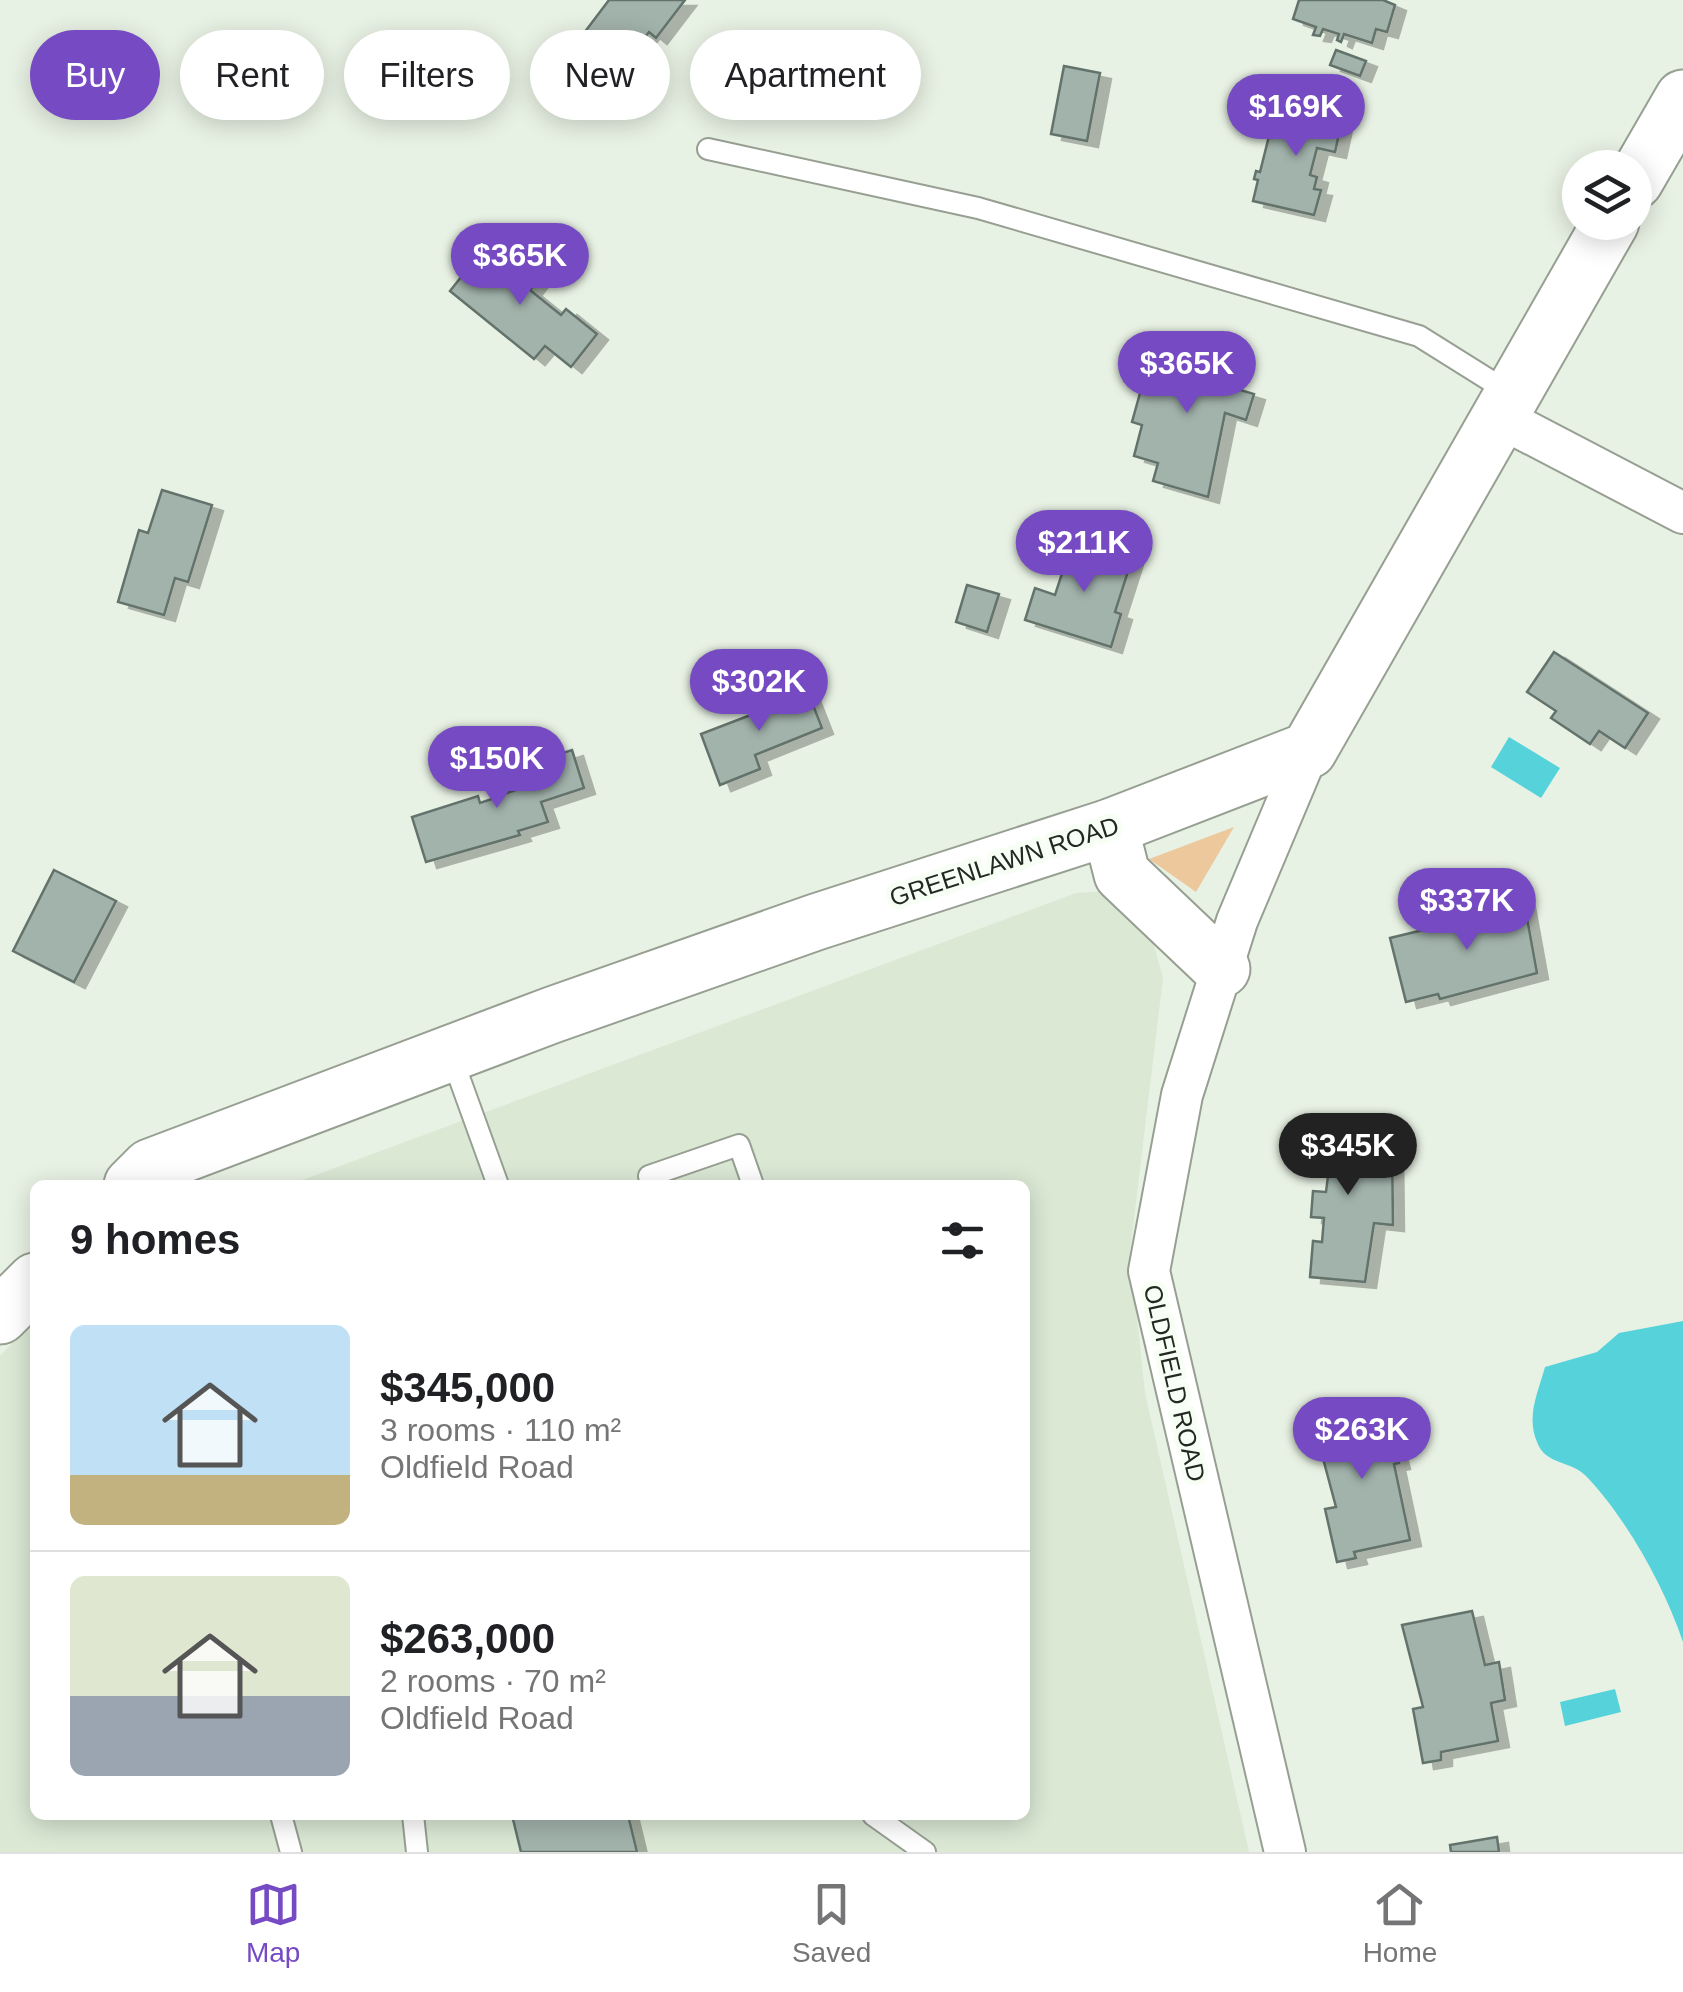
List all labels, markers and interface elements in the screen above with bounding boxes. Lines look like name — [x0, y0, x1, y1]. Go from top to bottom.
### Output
chip: Buy — [30, 30, 160, 120]
chip: Rent — [180, 30, 324, 120]
chip: Filters — [344, 30, 510, 120]
chip: New — [530, 30, 670, 120]
chip: Apartment — [690, 30, 921, 120]
pin: $169K — [1226, 74, 1366, 159]
text: $169K — [1249, 88, 1343, 124]
map controls — [1562, 150, 1652, 240]
button: layers — [1562, 150, 1652, 240]
pin: $365K — [450, 223, 590, 308]
text: $365K — [473, 237, 567, 273]
pin: $365K — [1117, 331, 1257, 416]
text: $365K — [1140, 345, 1234, 381]
pin: $211K — [1014, 510, 1154, 595]
text: $211K — [1038, 524, 1130, 560]
pin: $302K — [689, 649, 829, 734]
text: $302K — [712, 663, 806, 699]
pin: $150K — [427, 726, 567, 811]
text: $150K — [450, 740, 544, 776]
street label: GREENLAWN ROAD — [886, 811, 1122, 911]
pin: $337K — [1397, 868, 1537, 953]
text: $337K — [1420, 882, 1514, 918]
pin: $345K — [1278, 1113, 1418, 1198]
text: $345K — [1301, 1127, 1395, 1163]
icon: filters — [935, 1213, 990, 1268]
text: 9 homes — [70, 1216, 240, 1263]
street label: OLDFIELD ROAD — [1139, 1282, 1211, 1484]
text: $345,000 — [380, 1364, 555, 1411]
icon: home — [150, 1365, 270, 1485]
pin: $263K — [1292, 1397, 1432, 1482]
text: $263K — [1315, 1411, 1409, 1447]
text: 3 rooms · 110 m² — [380, 1412, 621, 1448]
text: Oldfield Road — [380, 1449, 574, 1485]
text: $263,000 — [380, 1615, 555, 1662]
icon: home — [150, 1616, 270, 1736]
text: 2 rooms · 70 m² — [380, 1663, 606, 1699]
text: Oldfield Road — [380, 1700, 574, 1736]
tab: Map — [246, 1877, 301, 1969]
tab: Saved — [792, 1877, 871, 1969]
tab: Home — [1363, 1877, 1437, 1969]

